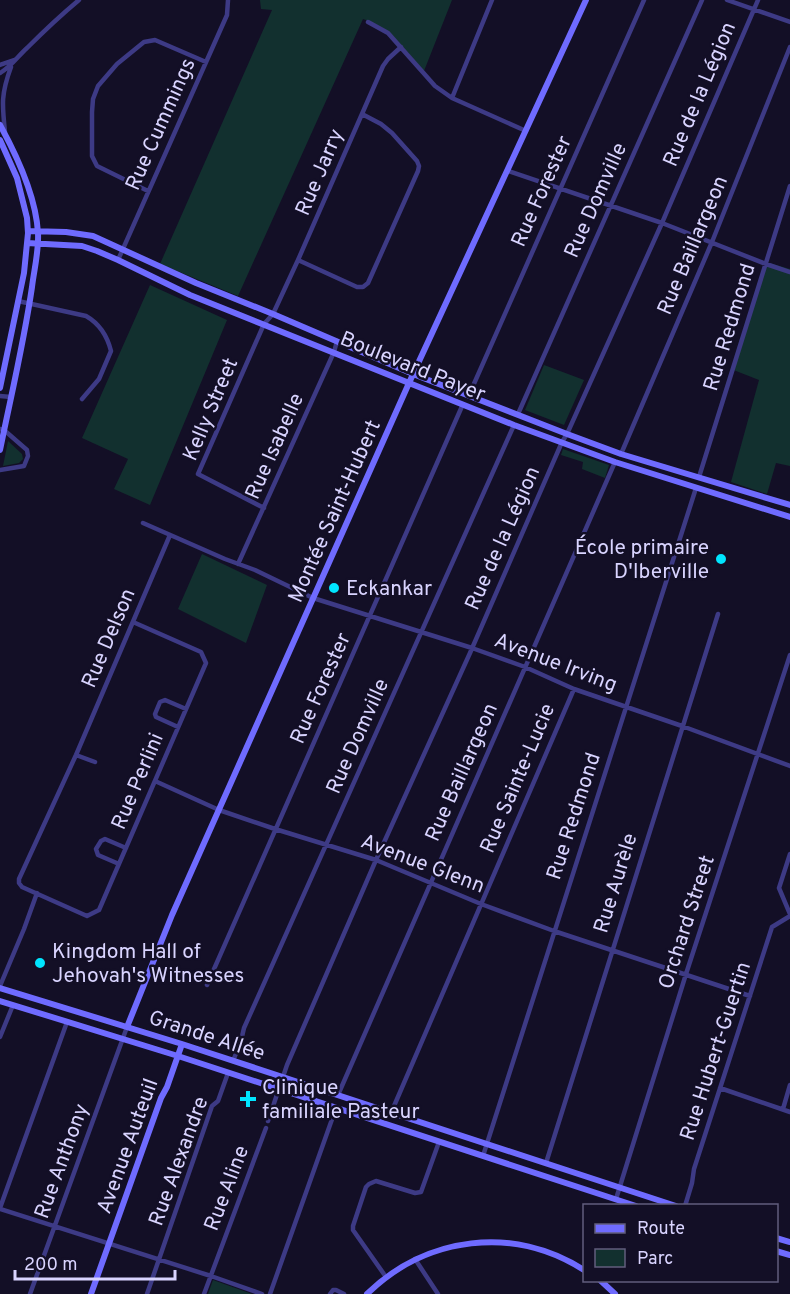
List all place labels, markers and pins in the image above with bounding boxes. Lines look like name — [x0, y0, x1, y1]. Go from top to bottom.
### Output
place label: École primaire D'Iberville — [575, 534, 709, 586]
marker: École primaire D'Iberville — [714, 552, 728, 566]
place label: Eckankar — [346, 576, 432, 603]
marker: Eckankar — [327, 581, 341, 595]
place label: Kingdom Hall of Jehovah's Witnesses — [52, 939, 244, 990]
marker: Kingdom Hall of Jehovah's Witnesses — [33, 956, 47, 970]
place label: Clinique familiale Pasteur — [262, 1075, 420, 1126]
marker: Clinique familiale Pasteur — [239, 1090, 257, 1108]

